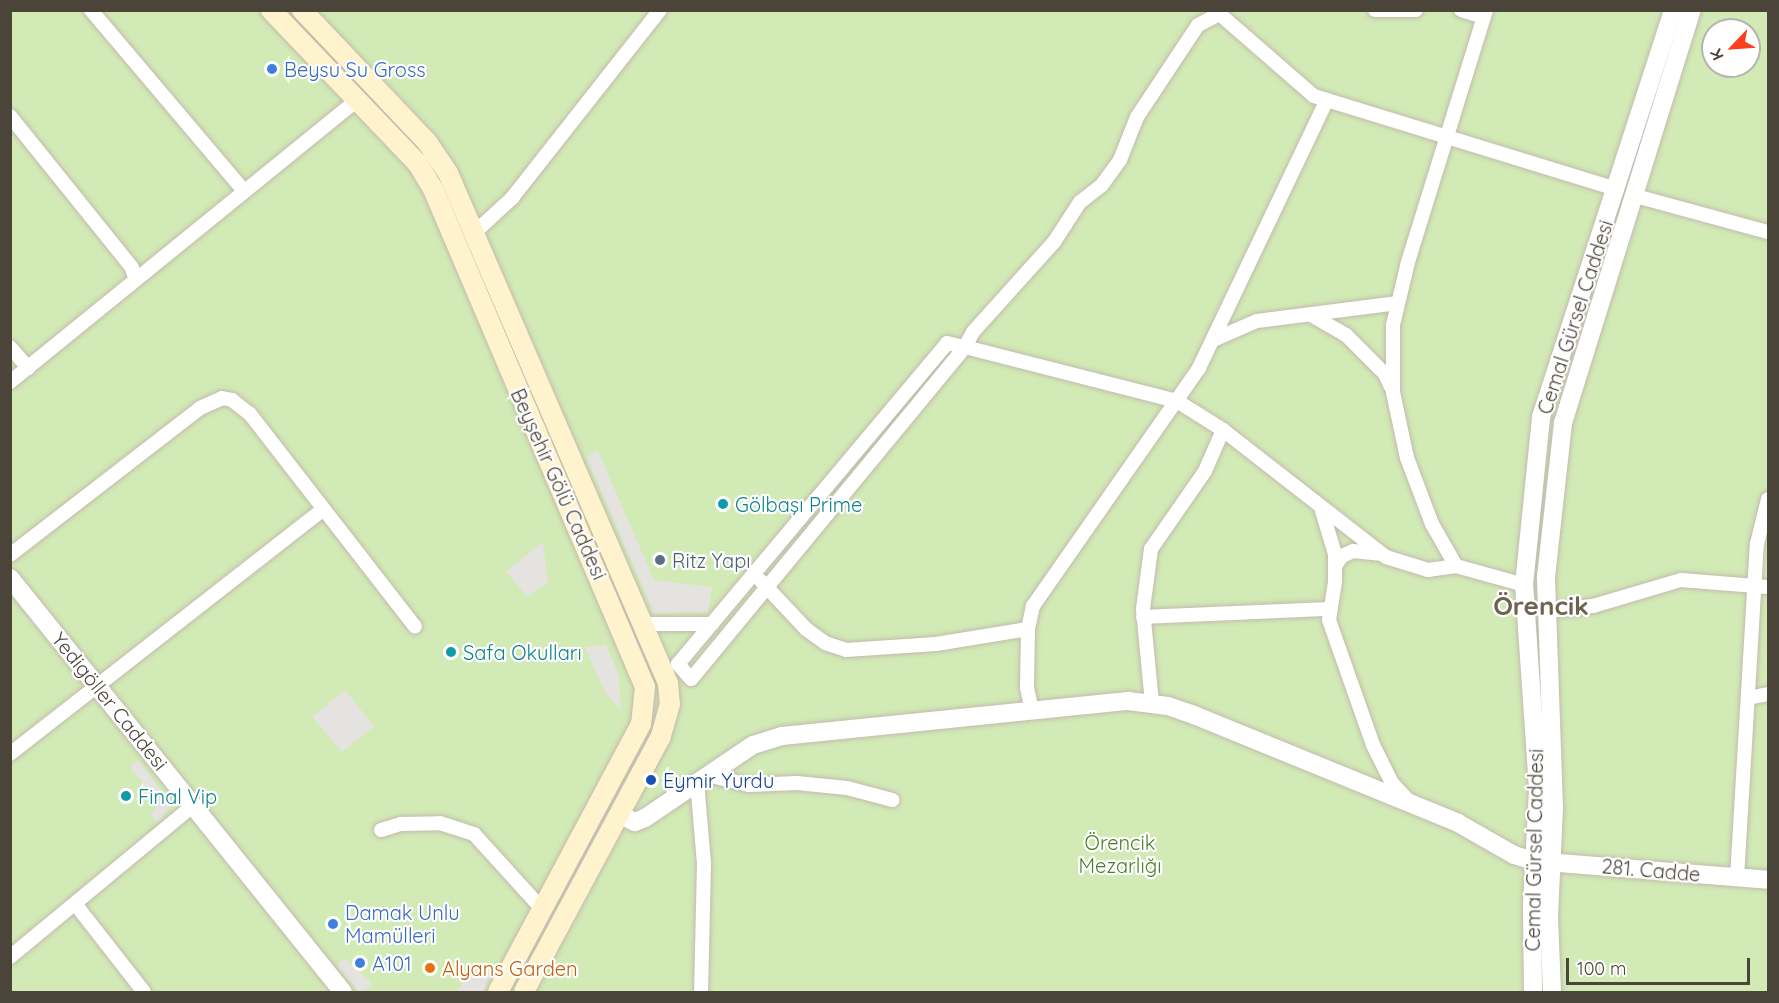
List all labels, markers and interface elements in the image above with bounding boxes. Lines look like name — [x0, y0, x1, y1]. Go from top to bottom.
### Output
north arrow — [1701, 18, 1761, 78]
text: K — [1705, 46, 1728, 64]
place label: Beysu Su Gross — [284, 57, 426, 81]
marker: Beysu Su Gross — [265, 62, 279, 76]
street label: Cemal Gürsel Caddesi — [1532, 217, 1618, 417]
street label: Beyşehir Gölü Caddesi — [506, 385, 612, 583]
place label: Gölbaşı Prime — [735, 492, 862, 516]
marker: Gölbaşı Prime — [716, 497, 730, 511]
place label: Ritz Yapı — [672, 548, 751, 572]
marker: Ritz Yapı — [653, 553, 667, 567]
district label: Örencik — [1493, 590, 1589, 622]
street label: Yedigöller Caddesi — [47, 627, 173, 775]
place label: Safa Okulları — [463, 640, 582, 664]
marker: Safa Okulları — [444, 645, 458, 659]
street label: Cemal Gürsel Caddesi — [1520, 748, 1548, 952]
place label: Eymir Yurdu — [663, 768, 774, 792]
marker: Eymir Yurdu — [644, 773, 658, 787]
place label: Final Vip — [138, 784, 217, 808]
marker: Final Vip — [119, 789, 133, 803]
park label: Örencik Mezarlığı — [1079, 830, 1161, 877]
street label: 281. Cadde — [1601, 854, 1701, 886]
place label: Damak Unlu Mamülleri — [345, 900, 460, 947]
marker: Damak Unlu Mamülleri — [326, 917, 340, 931]
scale bar — [1569, 946, 1754, 984]
place label: A101 — [372, 951, 412, 975]
marker: A101 — [353, 956, 367, 970]
place label: Alyans Garden — [442, 956, 578, 980]
text: 100 m — [1577, 957, 1626, 980]
marker: Alyans Garden — [423, 961, 437, 975]

